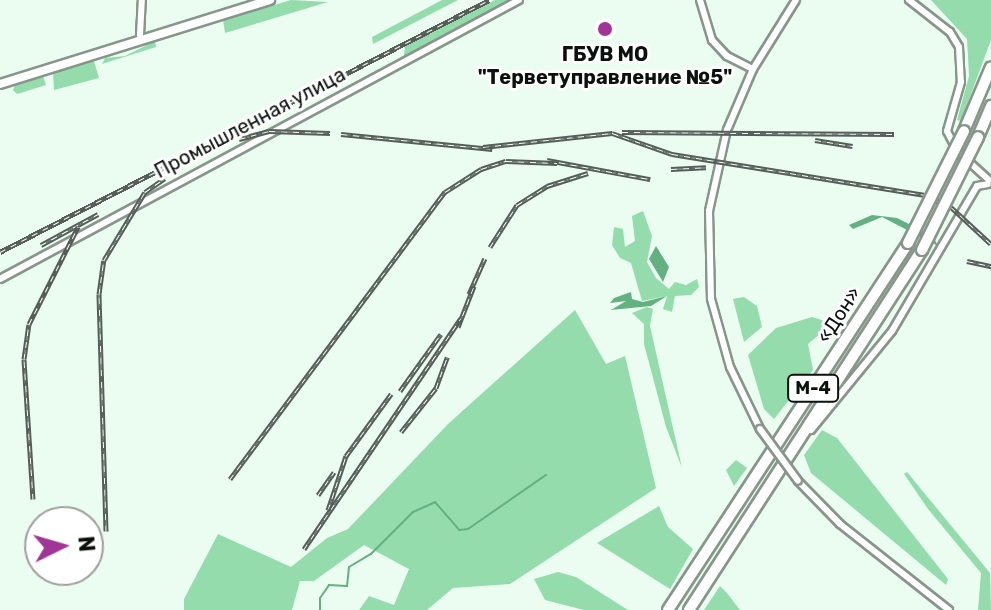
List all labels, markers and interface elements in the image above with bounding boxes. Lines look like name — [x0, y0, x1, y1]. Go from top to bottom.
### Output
marker: ГБУВ МО "Терветуправление №5" — [596, 20, 614, 38]
place label: ГБУВ МО "Терветуправление №5" — [478, 42, 732, 89]
street label: Промышленная улица — [150, 62, 350, 184]
street label: «Дон» — [812, 282, 866, 348]
road number: М-4 — [787, 374, 839, 402]
north arrow — [24, 506, 104, 586]
text: N — [72, 535, 101, 553]

